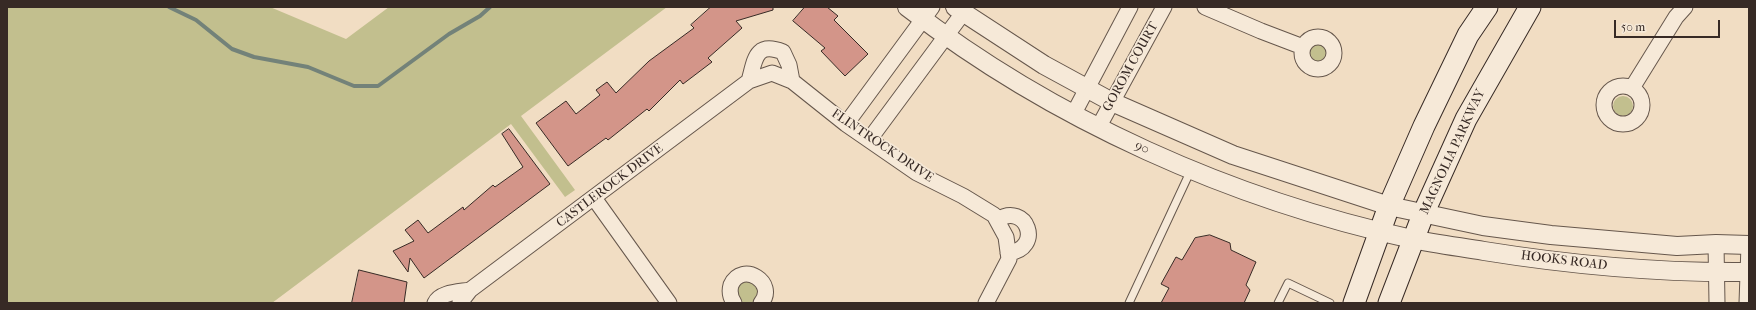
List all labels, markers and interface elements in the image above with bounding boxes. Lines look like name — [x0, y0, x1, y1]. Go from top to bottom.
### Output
scale bar — [1616, 12, 1722, 38]
street label: GOROM COURT — [1100, 19, 1162, 115]
text: 50 m — [1621, 20, 1645, 34]
street label: MAGNOLIA PARKWAY — [1417, 87, 1489, 217]
street label: FLINTROCK DRIVE — [828, 106, 936, 186]
street label: 90 — [1132, 138, 1152, 158]
street label: CASTLEROCK DRIVE — [554, 141, 666, 231]
street label: HOOKS ROAD — [1520, 248, 1608, 274]

